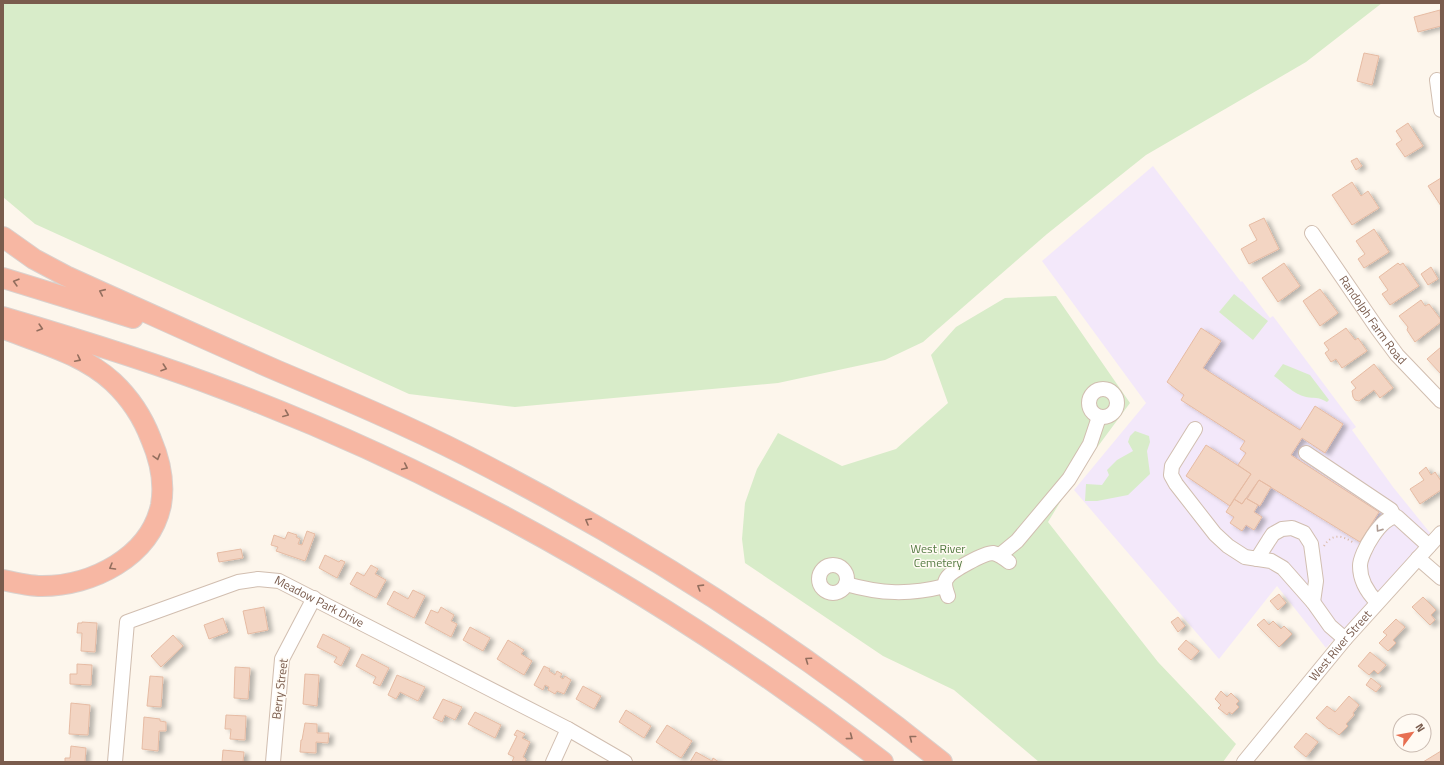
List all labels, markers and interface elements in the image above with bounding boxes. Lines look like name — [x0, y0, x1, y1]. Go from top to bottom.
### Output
street label: Randolph Farm Road — [1335, 271, 1411, 369]
one-way arrow — [12, 278, 19, 287]
one-way arrow — [98, 289, 106, 297]
one-way arrow — [37, 323, 44, 332]
one-way arrow — [74, 354, 81, 362]
one-way arrow — [161, 363, 168, 371]
one-way arrow — [281, 409, 289, 417]
one-way arrow — [152, 453, 161, 460]
one-way arrow — [400, 462, 408, 470]
one-way arrow — [585, 518, 593, 525]
one-way arrow — [1376, 525, 1384, 532]
park label: West River Cemetery — [911, 539, 965, 572]
one-way arrow — [109, 563, 116, 570]
street label: Meadow Park Drive — [271, 570, 368, 632]
one-way arrow — [697, 585, 704, 592]
street label: West River Street — [1304, 605, 1376, 685]
street label: Berry Street — [266, 657, 293, 720]
one-way arrow — [805, 658, 812, 665]
north arrow — [1392, 713, 1432, 753]
text: N — [1412, 720, 1429, 735]
one-way arrow — [846, 732, 853, 740]
one-way arrow — [909, 735, 916, 742]

